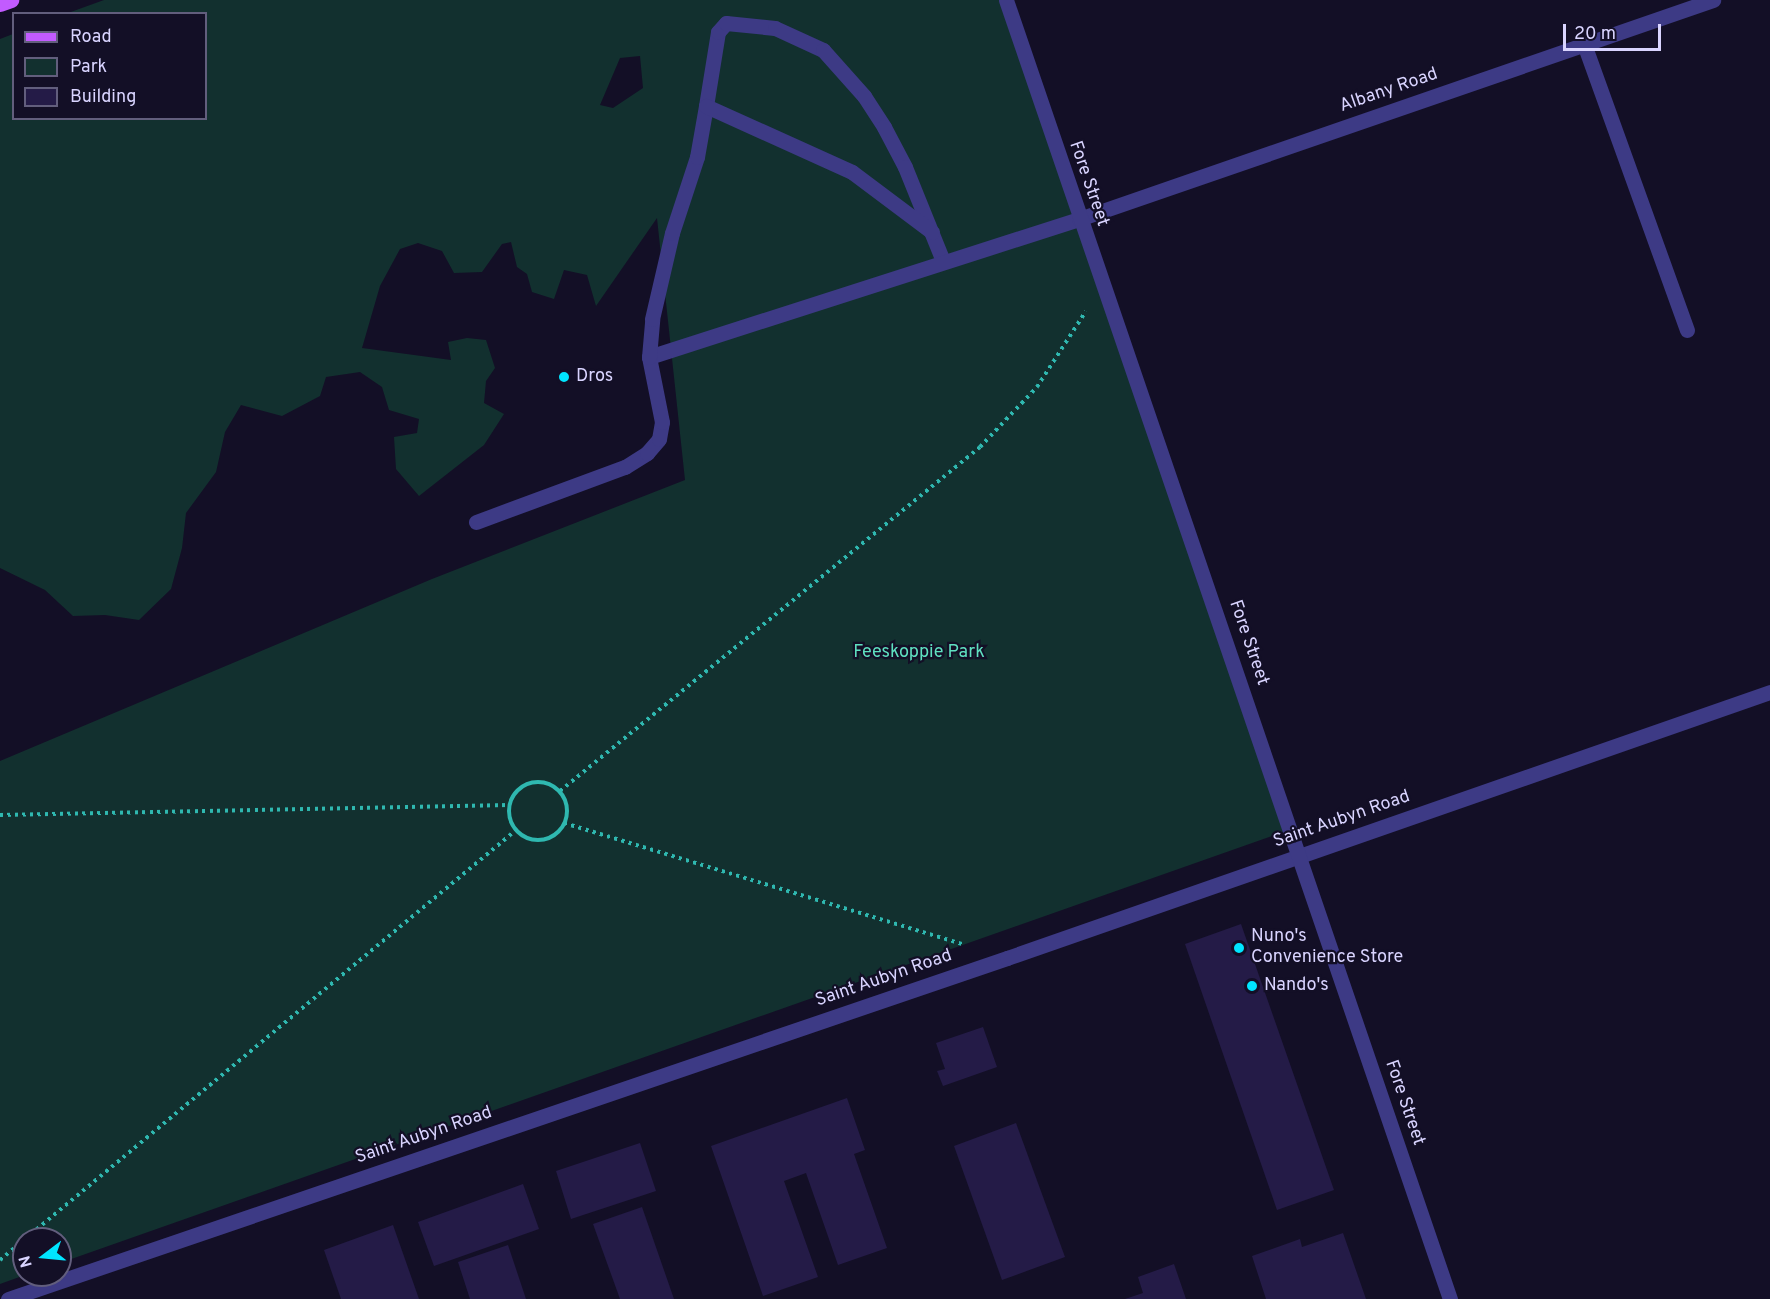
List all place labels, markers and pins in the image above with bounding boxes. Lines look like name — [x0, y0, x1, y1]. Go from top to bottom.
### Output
place label: Dros — [576, 366, 613, 388]
marker: Dros — [557, 370, 571, 384]
place label: Nuno's Convenience Store — [1251, 927, 1403, 970]
marker: Nuno's Convenience Store — [1232, 941, 1246, 955]
place label: Nando's — [1264, 975, 1329, 997]
marker: Nando's — [1245, 979, 1259, 993]

